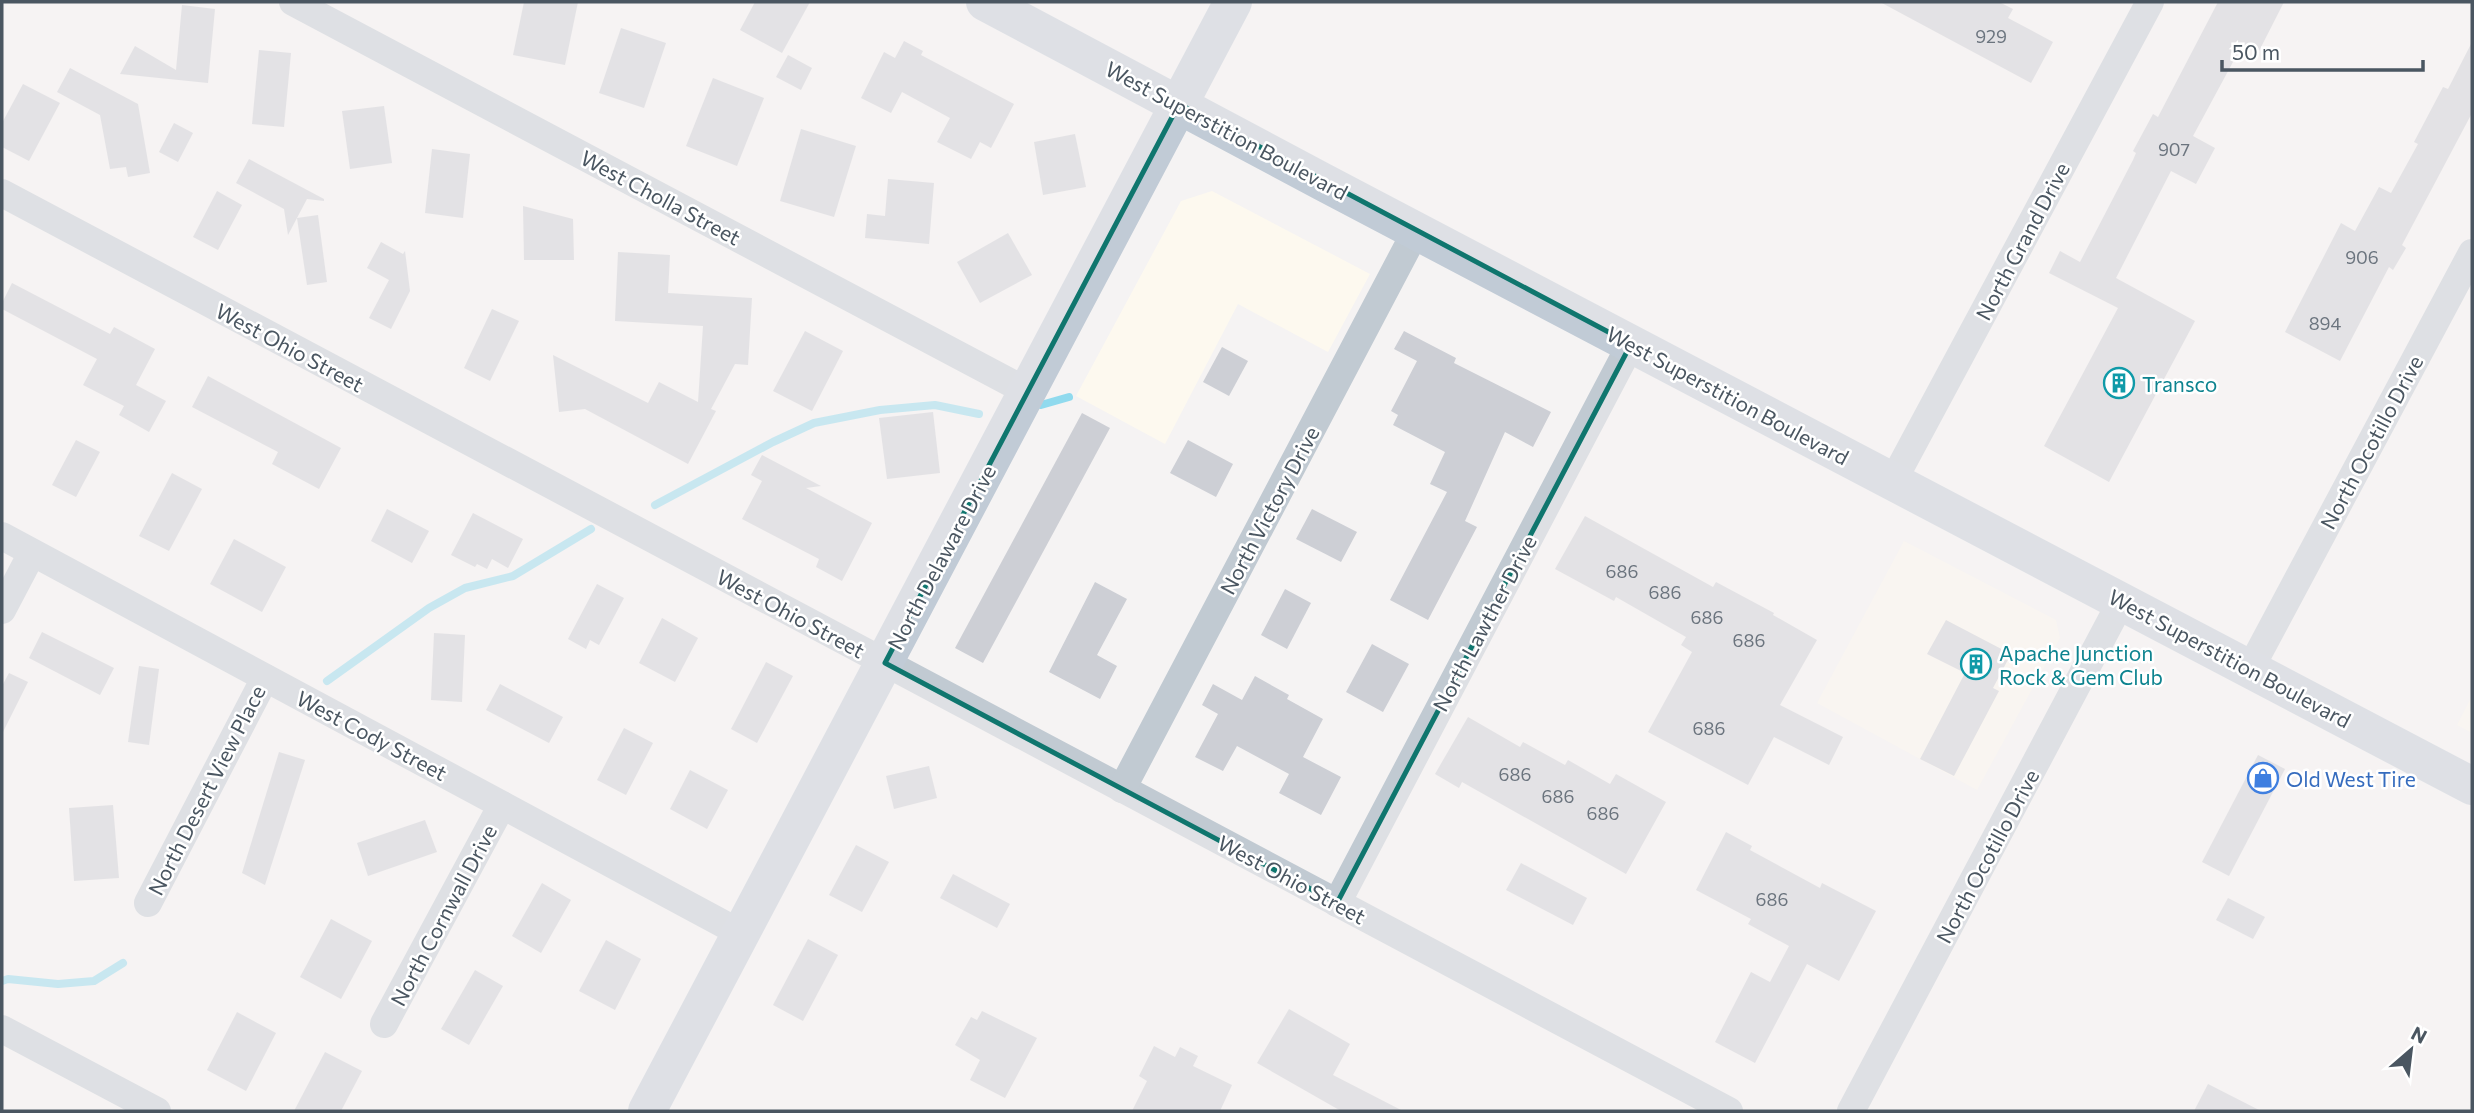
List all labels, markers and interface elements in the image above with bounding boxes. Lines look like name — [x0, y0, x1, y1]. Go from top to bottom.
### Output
house number: 929 — [1975, 25, 2007, 47]
scale bar — [2222, 28, 2423, 72]
text: 50 m — [2232, 39, 2280, 64]
street label: West Superstition Boulevard — [1102, 55, 1352, 205]
house number: 907 — [2158, 138, 2190, 160]
street label: West Cholla Street — [577, 144, 745, 250]
street label: North Grand Drive — [1970, 158, 2074, 324]
house number: 906 — [2345, 246, 2379, 268]
street label: West Ohio Street — [212, 298, 368, 396]
house number: 894 — [2309, 312, 2342, 334]
street label: West Superstition Boulevard — [1603, 320, 1853, 470]
street label: North Ocotillo Drive — [2315, 351, 2427, 533]
building icon: Transco — [2102, 366, 2136, 400]
place label: Transco — [2142, 371, 2217, 396]
street label: North Victory Drive — [1214, 422, 1324, 598]
street label: North Delaware Drive — [882, 460, 1000, 654]
street label: North Lawther Drive — [1427, 531, 1541, 715]
house number: 686 — [1606, 560, 1638, 582]
street label: West Ohio Street — [713, 564, 869, 662]
house number: 686 — [1649, 581, 1681, 603]
street label: West Superstition Boulevard — [2105, 583, 2355, 733]
house number: 686 — [1691, 606, 1723, 628]
house number: 686 — [1733, 629, 1765, 651]
place label: Apache Junction Rock & Gem Club — [1999, 640, 2163, 689]
building icon: Apache Junction Rock & Gem Club — [1959, 647, 1993, 681]
street label: North Desert View Place — [142, 681, 270, 899]
street label: West Cody Street — [293, 685, 451, 785]
house number: 686 — [1693, 717, 1725, 739]
shop icon: Old West Tire — [2246, 761, 2280, 795]
house number: 686 — [1499, 763, 1531, 785]
street label: North Ocotillo Drive — [1931, 765, 2043, 947]
place label: Old West Tire — [2286, 766, 2416, 791]
house number: 686 — [1542, 785, 1574, 807]
house number: 686 — [1587, 802, 1619, 824]
street label: North Cornwall Drive — [385, 820, 501, 1010]
street label: West Ohio Street — [1214, 830, 1370, 928]
house number: 686 — [1756, 888, 1788, 910]
north arrow — [2376, 1015, 2446, 1085]
text: N — [2408, 1021, 2431, 1048]

